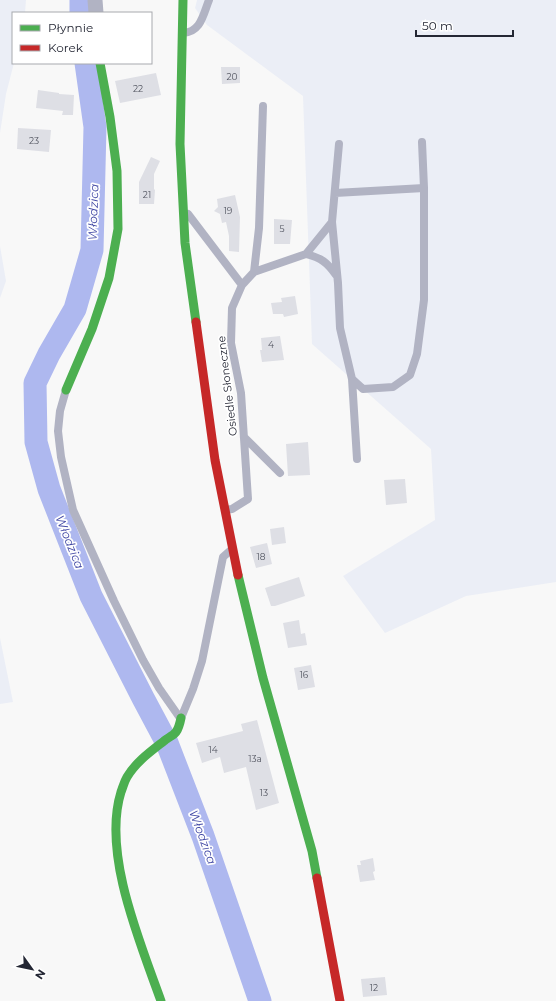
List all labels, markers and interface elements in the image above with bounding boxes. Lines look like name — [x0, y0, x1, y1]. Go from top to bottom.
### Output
legend — [12, 12, 152, 64]
scale bar — [416, 12, 513, 38]
text: 50 m — [422, 18, 453, 33]
text: Płynnie — [48, 20, 93, 35]
text: Korek — [48, 40, 84, 55]
house number: 20 — [226, 71, 238, 82]
house number: 22 — [133, 83, 143, 94]
house number: 23 — [29, 135, 39, 146]
water label: Włodzica — [85, 183, 101, 241]
house number: 21 — [143, 189, 151, 200]
house number: 19 — [224, 205, 233, 216]
house number: 5 — [279, 223, 285, 234]
street label: Osiedle Słoneczne — [214, 335, 240, 437]
house number: 4 — [268, 339, 274, 350]
water label: Włodzica — [52, 513, 88, 571]
house number: 18 — [257, 551, 266, 562]
house number: 16 — [300, 669, 309, 680]
house number: 14 — [208, 744, 218, 755]
house number: 13a — [248, 753, 262, 764]
house number: 13 — [260, 787, 268, 798]
water label: Włodzica — [186, 808, 220, 866]
north arrow — [12, 949, 52, 989]
text: N — [32, 967, 49, 982]
house number: 12 — [370, 982, 378, 993]

